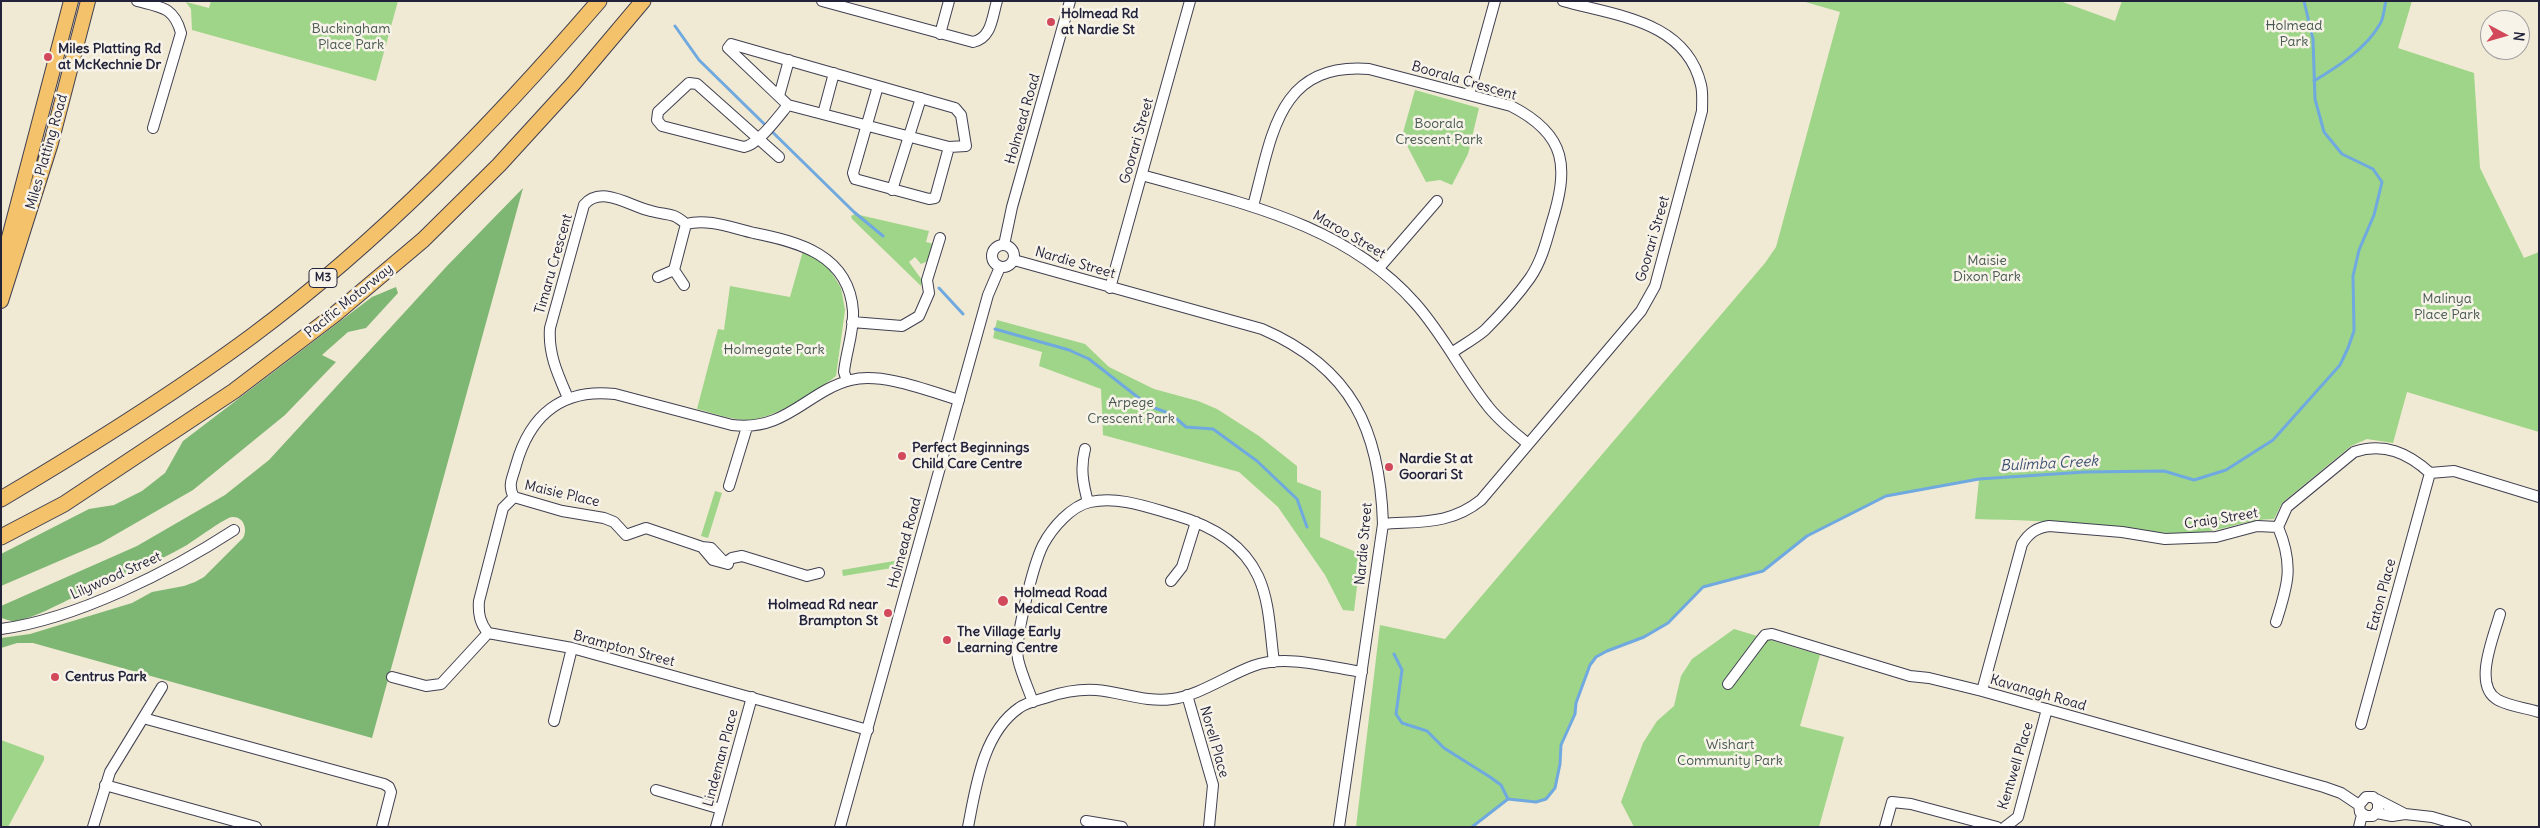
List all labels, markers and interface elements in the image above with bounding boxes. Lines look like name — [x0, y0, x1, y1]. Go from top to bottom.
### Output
place label: Holmead Rd at Nardie St — [1061, 6, 1138, 38]
north arrow — [2480, 10, 2530, 60]
marker: Holmead Rd at Nardie St — [1045, 16, 1057, 28]
park label: Holmead Park — [2265, 18, 2323, 50]
park label: Buckingham Place Park — [312, 21, 390, 54]
text: N — [2509, 31, 2528, 42]
place label: Miles Platting Rd at McKechnie Dr — [58, 41, 161, 74]
marker: Miles Platting Rd at McKechnie Dr — [42, 51, 54, 63]
street label: Boorala Crescent — [1410, 58, 1518, 104]
street label: Holmead Road — [1002, 72, 1044, 166]
street label: Miles Platting Road — [23, 92, 71, 212]
street label: Goorari Street — [1117, 96, 1157, 186]
park label: Boorala Crescent Park — [1395, 116, 1483, 148]
street label: Goorari Street — [1633, 194, 1673, 284]
street label: Maroo Street — [1310, 207, 1388, 263]
street label: Timaru Crescent — [532, 212, 576, 316]
street label: Nardie Street — [1033, 244, 1117, 282]
park label: Maisie Dixon Park — [1953, 253, 2021, 286]
street label: Pacific Motorway — [302, 260, 396, 342]
road number: M3 — [309, 268, 337, 288]
park label: Malinya Place Park — [2414, 291, 2480, 324]
park label: Holmegate Park — [723, 342, 825, 358]
park label: Arpege Crescent Park — [1087, 395, 1175, 428]
place label: Perfect Beginnings Child Care Centre — [912, 440, 1029, 472]
marker: Perfect Beginnings Child Care Centre — [896, 450, 908, 462]
place label: Nardie St at Goorari St — [1399, 451, 1473, 484]
water label: Bulimba Creek — [2000, 452, 2098, 476]
marker: Nardie St at Goorari St — [1383, 461, 1395, 473]
street label: Maisie Place — [523, 477, 601, 511]
street label: Holmead Road — [885, 496, 925, 590]
street label: Nardie Street — [1352, 502, 1376, 586]
street label: Craig Street — [2183, 505, 2259, 533]
street label: Lilywood Street — [68, 548, 164, 604]
street label: Eaton Place — [2364, 557, 2400, 633]
place label: Holmead Road Medical Centre — [1014, 585, 1108, 618]
marker: Holmead Road Medical Centre — [996, 594, 1010, 608]
place label: Holmead Rd near Brampton St — [768, 597, 878, 630]
marker: Holmead Rd near Brampton St — [882, 607, 894, 619]
place label: The Village Early Learning Centre — [957, 624, 1061, 656]
street label: Brampton Street — [571, 627, 677, 671]
marker: The Village Early Learning Centre — [941, 634, 953, 646]
place label: Centrus Park — [65, 669, 147, 685]
marker: Centrus Park — [49, 671, 61, 683]
street label: Kavanagh Road — [1988, 671, 2088, 715]
street label: Norell Place — [1196, 704, 1232, 780]
street label: Lindeman Place — [700, 707, 742, 809]
street label: Kentwell Place — [1995, 720, 2037, 812]
park label: Wishart Community Park — [1677, 737, 1783, 770]

